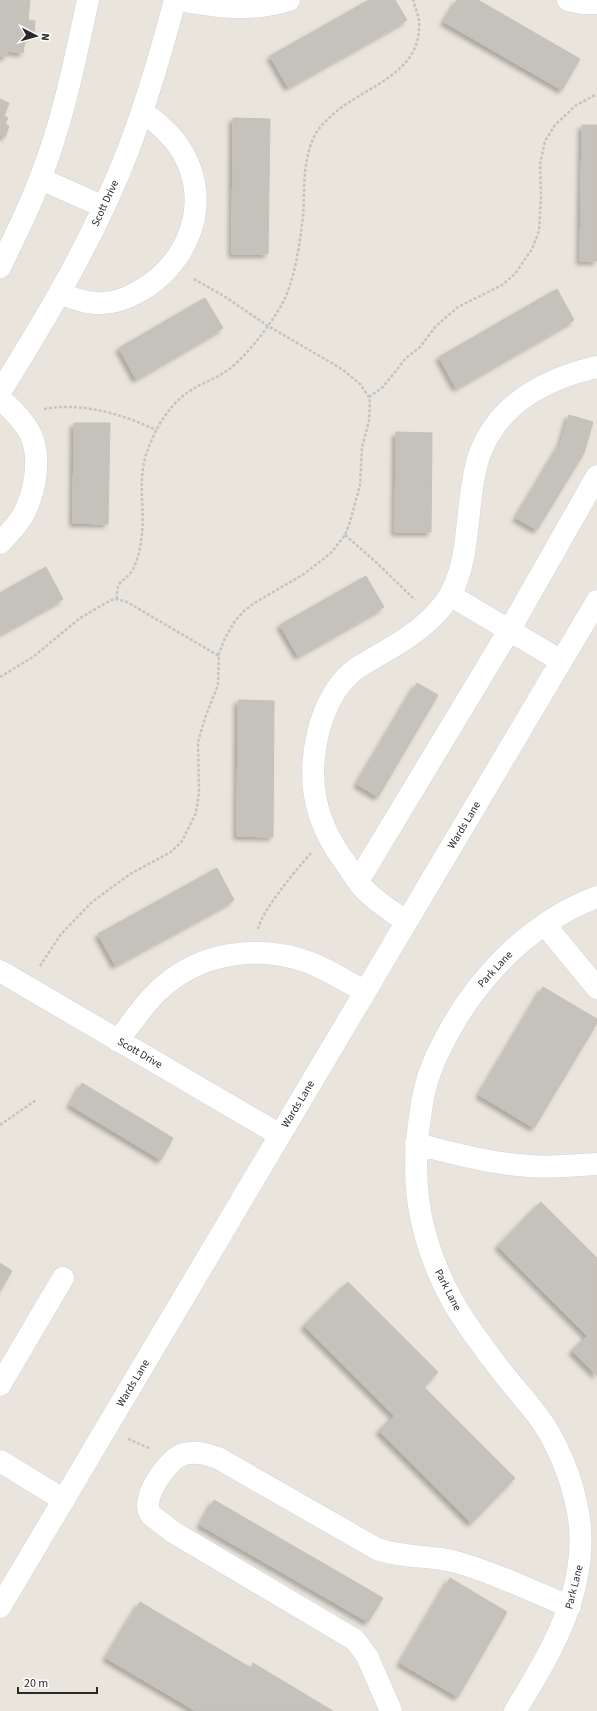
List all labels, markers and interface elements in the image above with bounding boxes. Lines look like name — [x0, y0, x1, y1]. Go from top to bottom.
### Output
north arrow — [16, 16, 56, 56]
text: N — [38, 33, 53, 41]
street label: Scott Drive — [88, 177, 123, 229]
street label: Wards Lane — [444, 798, 484, 852]
street label: Park Lane — [474, 947, 516, 991]
street label: Scott Drive — [115, 1034, 166, 1072]
street label: Wards Lane — [278, 1077, 318, 1131]
street label: Park Lane — [431, 1266, 465, 1314]
street label: Wards Lane — [113, 1356, 153, 1410]
street label: Park Lane — [561, 1563, 587, 1611]
scale bar — [18, 1669, 97, 1695]
text: 20 m — [24, 1675, 48, 1692]

